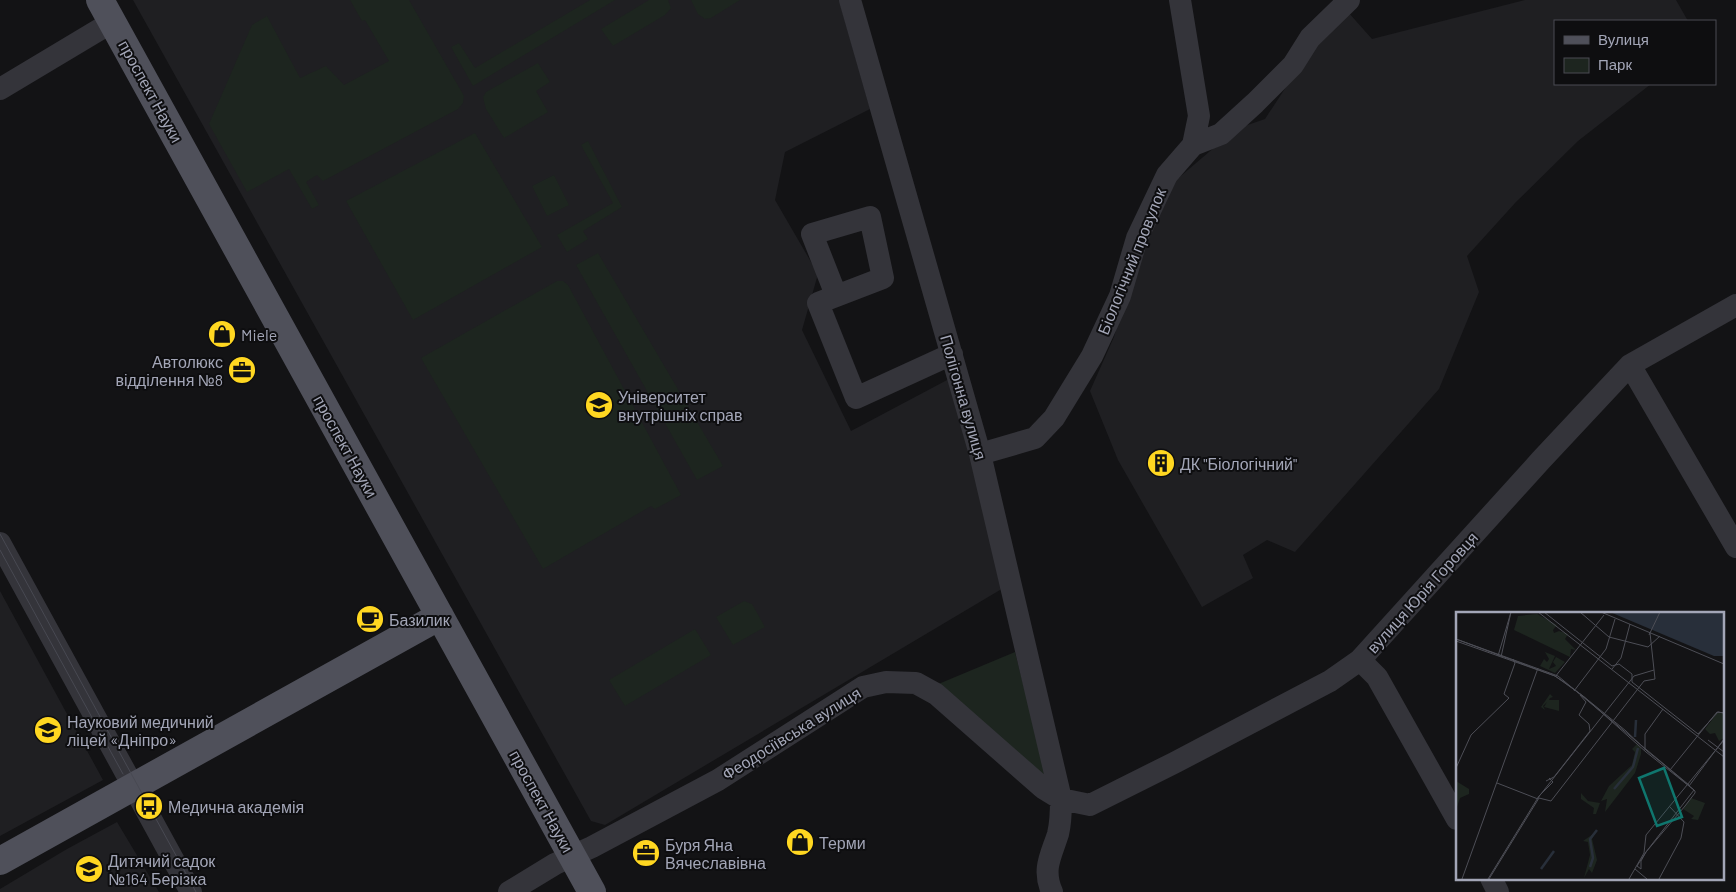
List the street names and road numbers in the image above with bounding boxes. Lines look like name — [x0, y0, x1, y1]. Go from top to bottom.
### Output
street label: проспект Науки — [115, 37, 187, 145]
street label: Біологічний провулок — [1093, 184, 1169, 337]
street label: Полігонна вулиця — [937, 332, 991, 462]
street label: проспект Науки — [310, 392, 382, 500]
street label: вулиця Юрія Горовця — [1363, 528, 1481, 656]
street label: Феодосіївська вулиця — [718, 683, 864, 783]
street label: проспект Науки — [506, 747, 578, 855]

